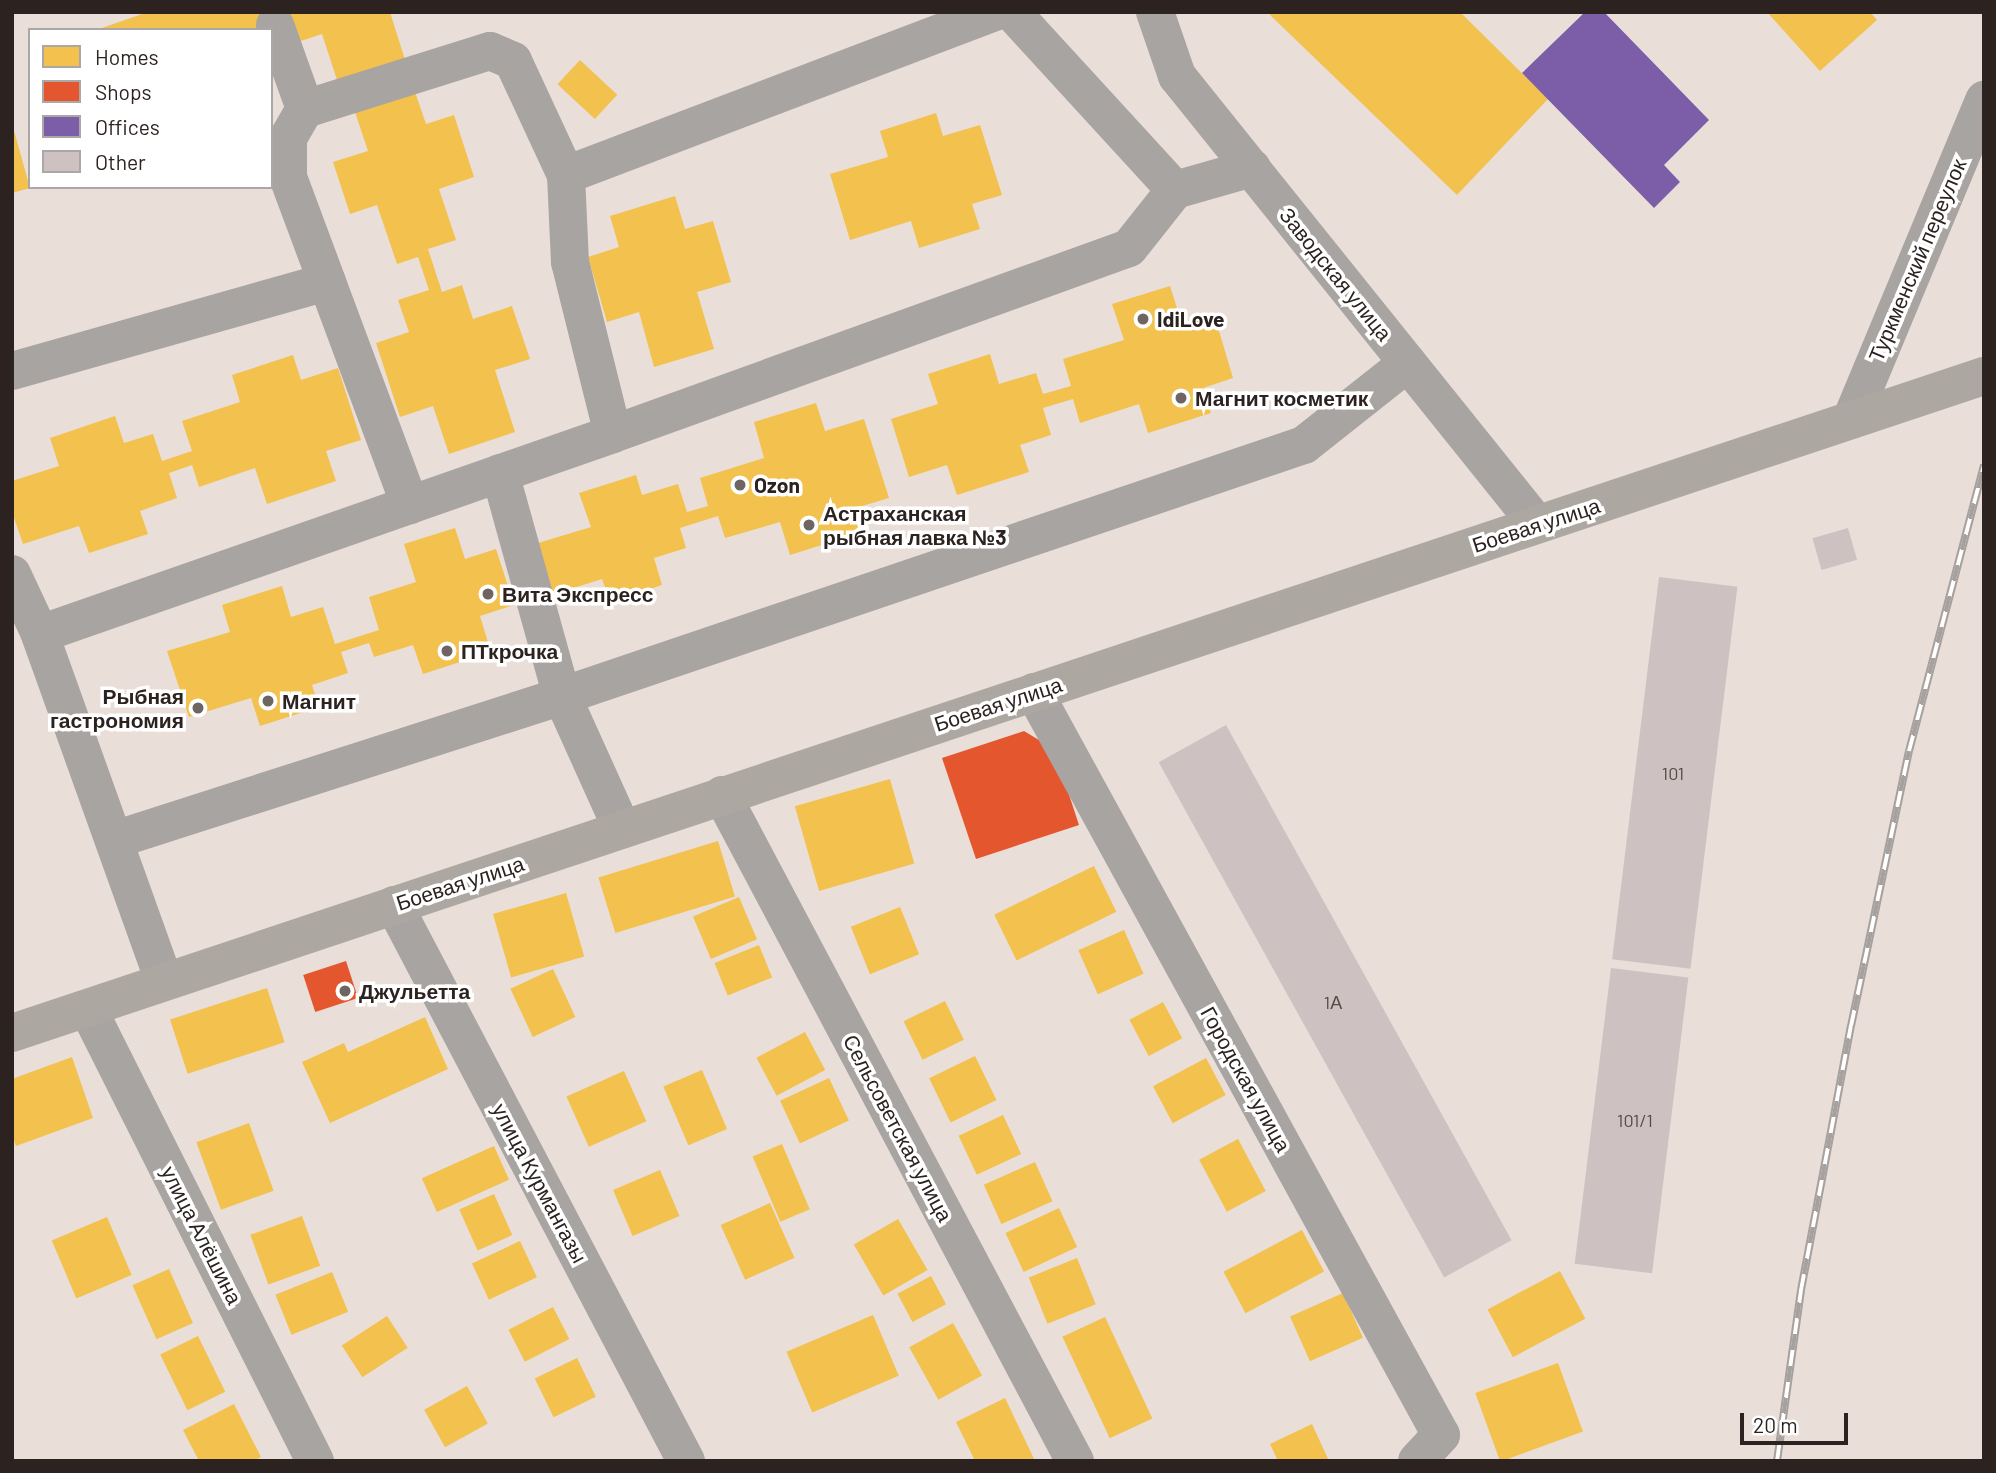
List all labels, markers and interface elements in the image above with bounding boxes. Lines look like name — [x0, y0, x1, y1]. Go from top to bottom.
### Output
legend — [28, 28, 273, 189]
text: Homes — [95, 44, 159, 69]
text: Shops — [95, 79, 152, 104]
text: Offices — [95, 114, 160, 139]
text: Other — [95, 149, 146, 174]
street label: Туркменский переулок — [1863, 155, 1971, 365]
street label: Заводская улица — [1275, 202, 1397, 346]
place label: IdiLove — [1157, 306, 1225, 332]
marker: IdiLove — [1135, 311, 1151, 327]
place label: Магнит косметик — [1195, 385, 1368, 411]
marker: Магнит косметик — [1173, 390, 1189, 406]
place label: Ozon — [754, 472, 800, 498]
marker: Ozon — [732, 477, 748, 493]
street label: Боевая улица — [1469, 492, 1603, 558]
place label: Астраханская рыбная лавка №3 — [823, 500, 1007, 550]
marker: Астраханская рыбная лавка №3 — [801, 517, 817, 533]
place label: Вита Экспресс — [502, 581, 653, 607]
marker: Вита Экспресс — [480, 586, 496, 602]
place label: ПТкрочка — [461, 638, 558, 664]
marker: ПТкрочка — [439, 643, 455, 659]
street label: Боевая улица — [931, 671, 1065, 737]
place label: Рыбная гастрономия — [50, 683, 184, 733]
place label: Магнит — [282, 688, 356, 714]
marker: Магнит — [260, 693, 276, 709]
marker: Рыбная гастрономия — [190, 700, 206, 716]
house number: 101 — [1662, 762, 1684, 784]
street label: Боевая улица — [393, 850, 527, 916]
place label: Джульетта — [359, 978, 470, 1004]
marker: Джульетта — [337, 983, 353, 999]
house number: 1А — [1324, 991, 1342, 1013]
street label: Городская улица — [1196, 1002, 1296, 1156]
street label: Сельсоветская улица — [838, 1030, 958, 1226]
street label: улица Курмангазы — [487, 1099, 593, 1267]
house number: 101/1 — [1617, 1109, 1653, 1131]
street label: улица Алёшина — [156, 1162, 248, 1308]
scale bar — [1744, 1400, 1853, 1444]
text: 20 m — [1753, 1412, 1798, 1437]

